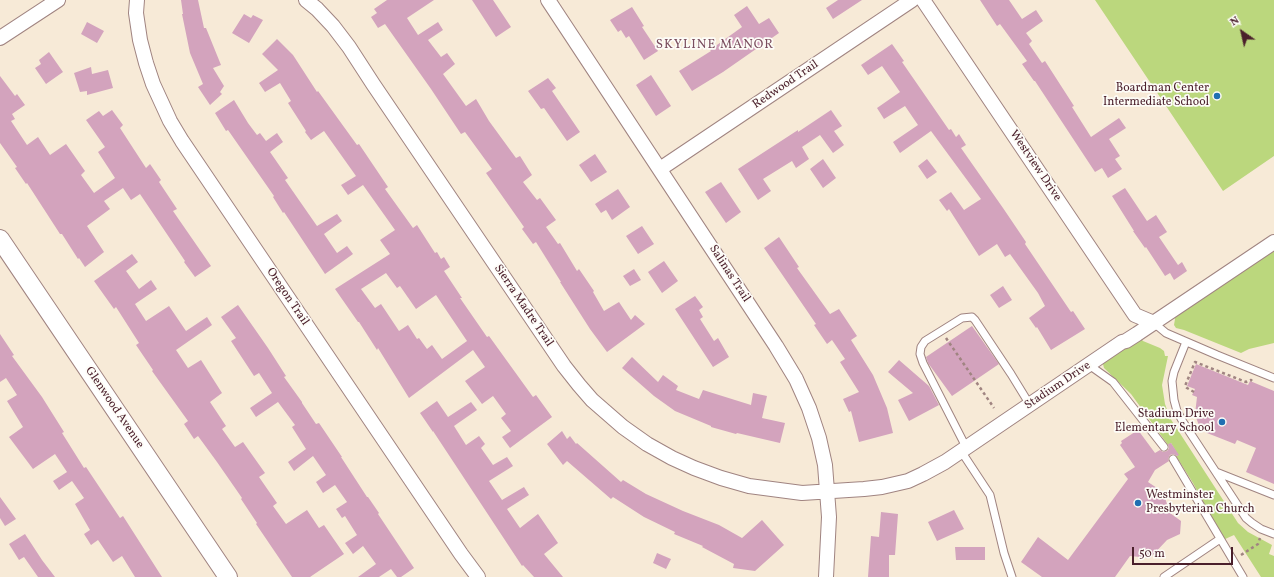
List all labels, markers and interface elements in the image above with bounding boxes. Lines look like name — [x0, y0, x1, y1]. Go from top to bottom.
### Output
north arrow — [1222, 12, 1262, 52]
text: N — [1228, 13, 1243, 30]
district label: SKYLINE MANOR — [656, 38, 774, 54]
street label: Redwood Trail — [750, 58, 822, 112]
place label: Boardman Center Intermediate School — [1103, 82, 1209, 110]
marker: Boardman Center Intermediate School — [1212, 91, 1222, 101]
street label: Westview Drive — [1006, 128, 1064, 204]
street label: Salinas Trail — [705, 243, 753, 305]
street label: Sierra Madre Trail — [490, 262, 556, 350]
street label: Oregon Trail — [262, 265, 312, 329]
street label: Stadium Drive — [1022, 359, 1094, 413]
street label: Glenwood Avenue — [81, 365, 147, 451]
place label: Stadium Drive Elementary School — [1115, 408, 1214, 436]
marker: Stadium Drive Elementary School — [1217, 417, 1227, 427]
place label: Westminster Presbyterian Church — [1146, 489, 1255, 517]
marker: Westminster Presbyterian Church — [1133, 498, 1143, 508]
scale bar — [1134, 539, 1235, 565]
text: 50 m — [1139, 546, 1165, 562]

